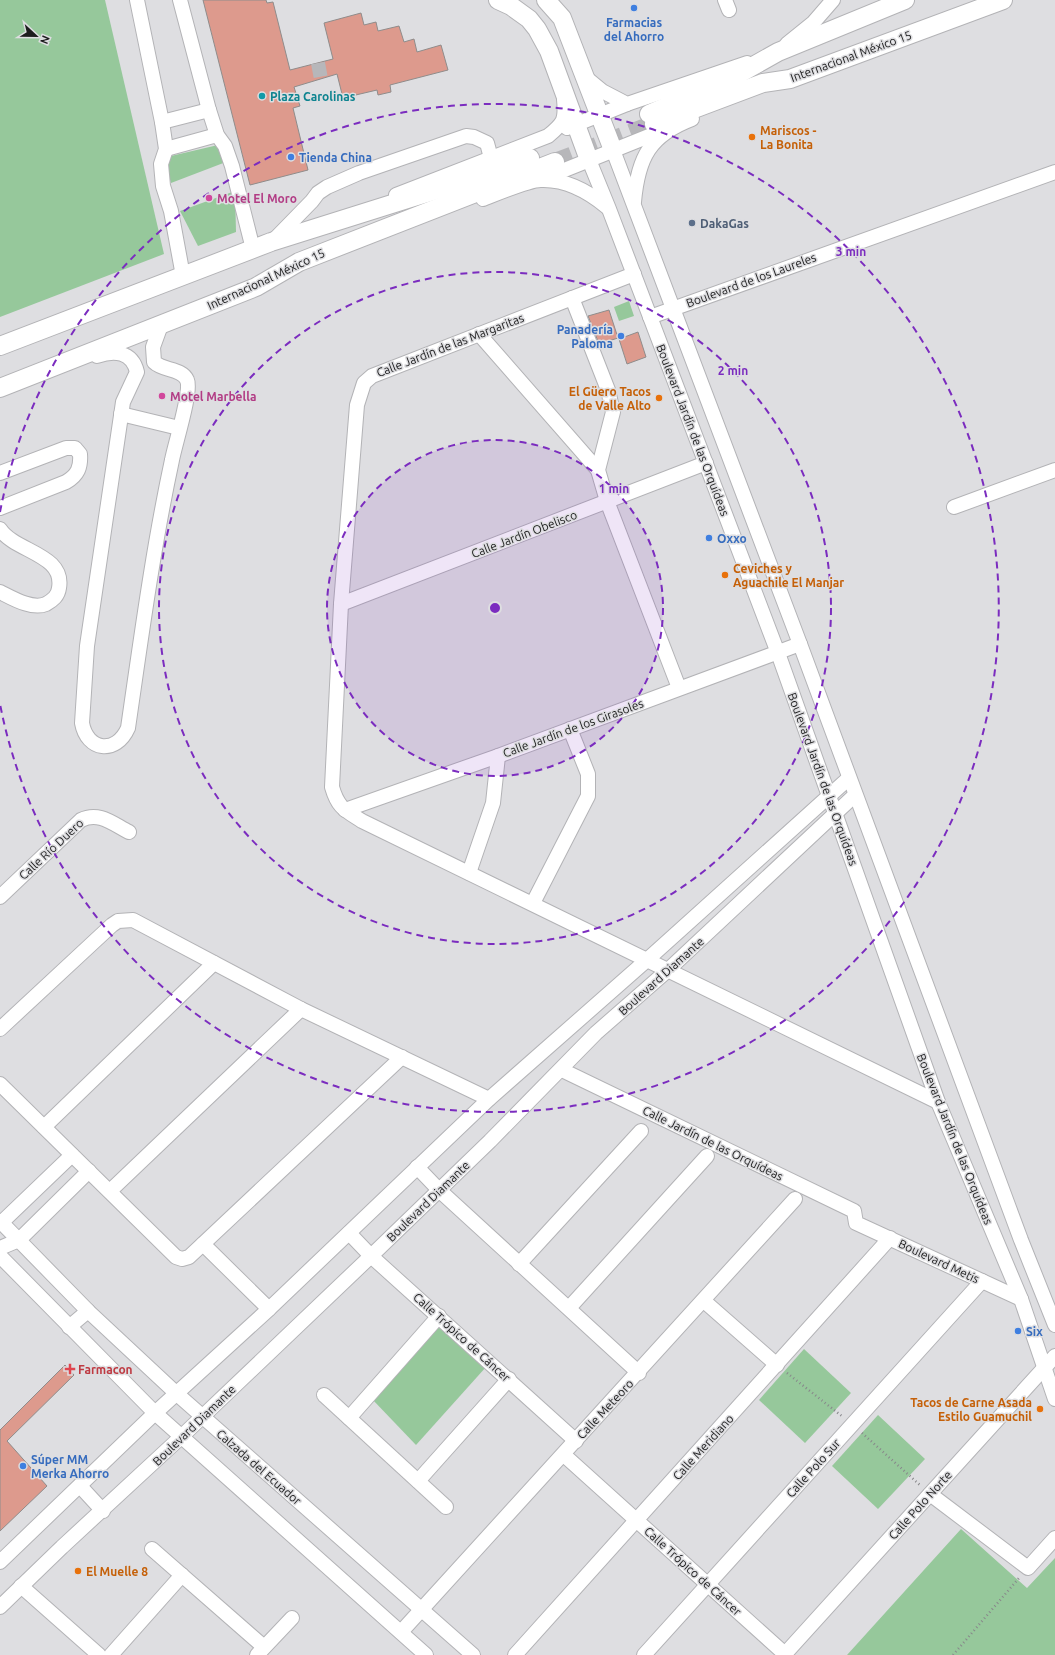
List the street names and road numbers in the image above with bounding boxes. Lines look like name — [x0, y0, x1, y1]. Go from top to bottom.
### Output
street label: Internacional México 15 — [789, 28, 913, 84]
street label: Internacional México 15 — [205, 246, 327, 312]
street label: Boulevard de los Laureles — [684, 250, 818, 310]
street label: Calle Jardín de las Margaritas — [374, 311, 526, 379]
street label: Boulevard Jardín de las Orquídeas — [654, 342, 732, 518]
street label: Calle Jardín Obelisco — [469, 508, 579, 560]
street label: Boulevard Jardín de las Orquídeas — [786, 691, 860, 867]
street label: Calle Jardín de los Girasoles — [501, 696, 645, 760]
street label: Calle Río Duero — [16, 816, 86, 882]
street label: Boulevard Diamante — [616, 934, 706, 1018]
street label: Boulevard Jardín de las Orquídeas — [915, 1052, 995, 1226]
street label: Calle Jardín de las Orquídeas — [641, 1103, 785, 1183]
street label: Boulevard Diamante — [384, 1158, 472, 1244]
street label: Boulevard Metis — [897, 1237, 981, 1285]
street label: Calle Trópico de Cáncer — [411, 1290, 513, 1384]
street label: Calle Meteoro — [574, 1377, 636, 1441]
street label: Boulevard Diamante — [150, 1382, 238, 1468]
street label: Calle Meridiano — [670, 1412, 736, 1482]
street label: Calzada del Ecuador — [214, 1427, 304, 1508]
street label: Calle Polo Sur — [783, 1436, 843, 1500]
street label: Calle Polo Norte — [886, 1468, 954, 1542]
street label: Calle Trópico de Cáncer — [642, 1524, 744, 1618]

